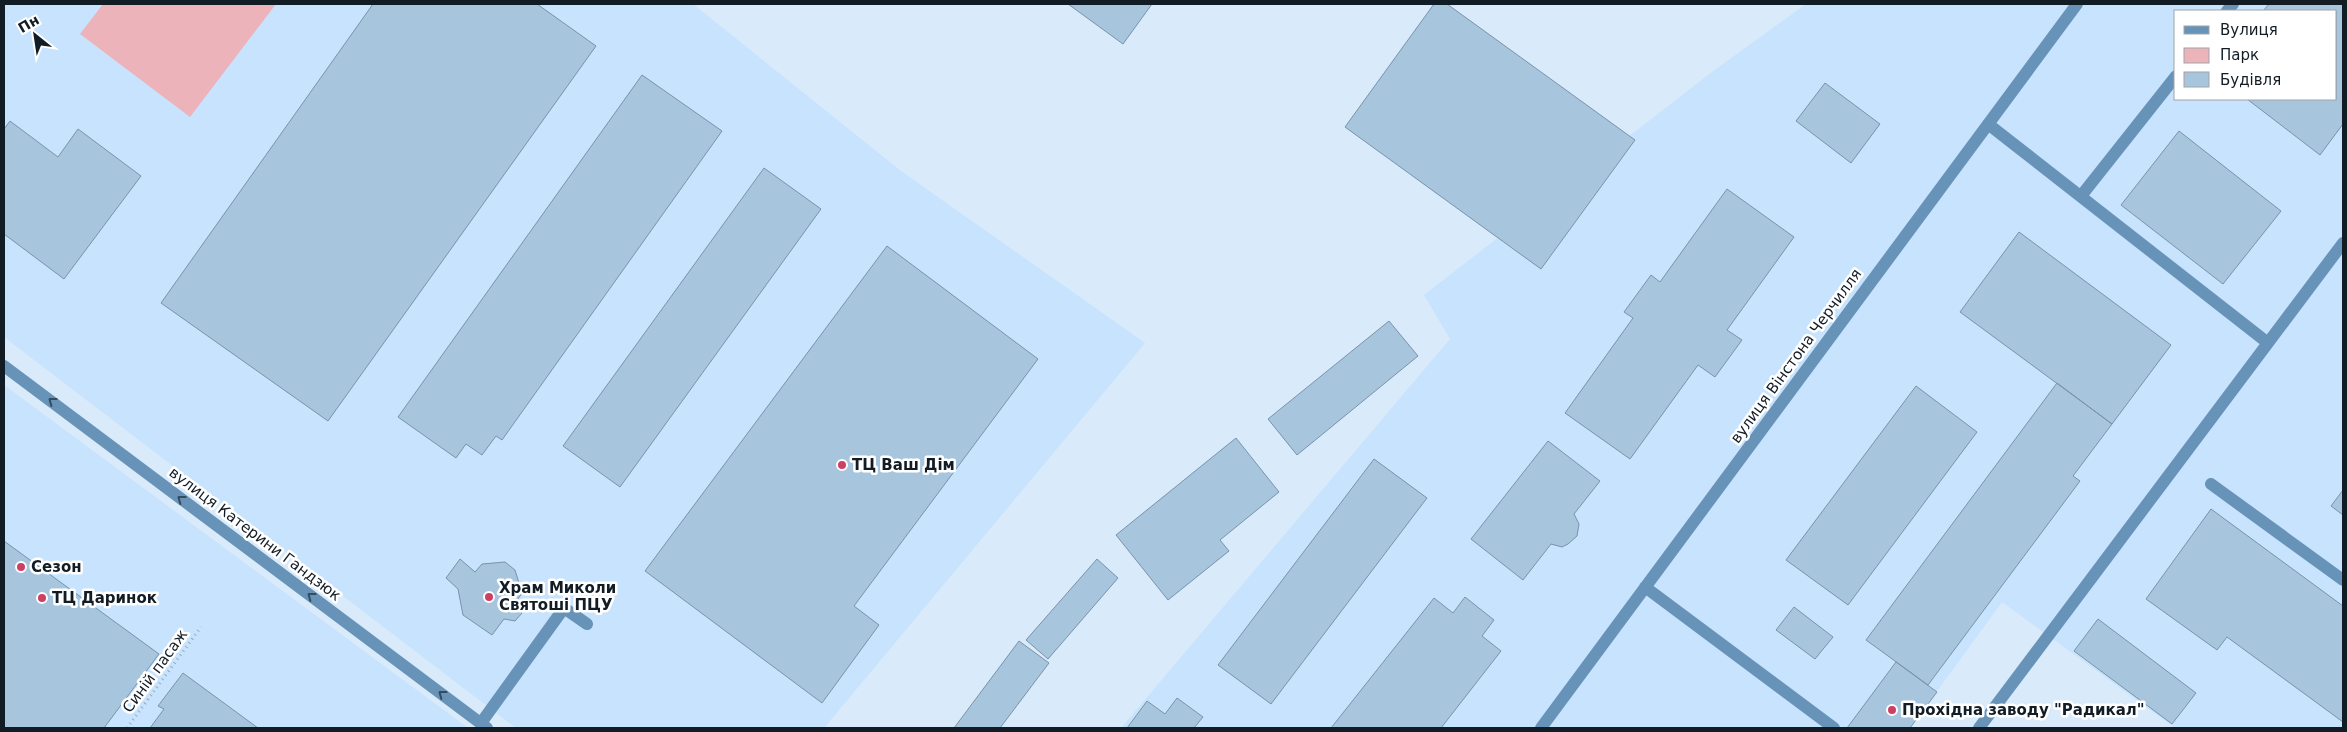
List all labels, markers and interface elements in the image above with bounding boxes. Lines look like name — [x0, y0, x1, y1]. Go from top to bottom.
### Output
north arrow — [10, 10, 60, 60]
legend — [2174, 10, 2337, 100]
text: Пн — [15, 11, 42, 36]
text: Вулиця — [2220, 21, 2278, 39]
text: Парк — [2220, 46, 2259, 64]
text: Будівля — [2220, 71, 2281, 89]
street label: вулиця Вінстона Черчилля — [1727, 265, 1865, 447]
one-way arrow — [49, 399, 58, 407]
place label: ТЦ Ваш Дім — [852, 456, 955, 474]
marker: ТЦ Ваш Дім — [836, 459, 848, 471]
street label: вулиця Катерини Гандзюк — [165, 463, 345, 605]
one-way arrow — [177, 496, 187, 505]
place label: Сезон — [31, 558, 82, 576]
marker: Сезон — [15, 561, 27, 573]
place label: Храм Миколи Святоші ПЦУ — [499, 579, 616, 614]
place label: ТЦ Даринок — [52, 589, 157, 607]
marker: Храм Миколи Святоші ПЦУ — [483, 591, 495, 603]
marker: ТЦ Даринок — [36, 592, 48, 604]
one-way arrow — [308, 594, 317, 602]
street label: Синій пасаж — [119, 626, 191, 716]
one-way arrow — [438, 691, 448, 700]
place label: Прохідна заводу "Радикал" — [1902, 701, 2145, 719]
marker: Прохідна заводу "Радикал" — [1886, 704, 1898, 716]

